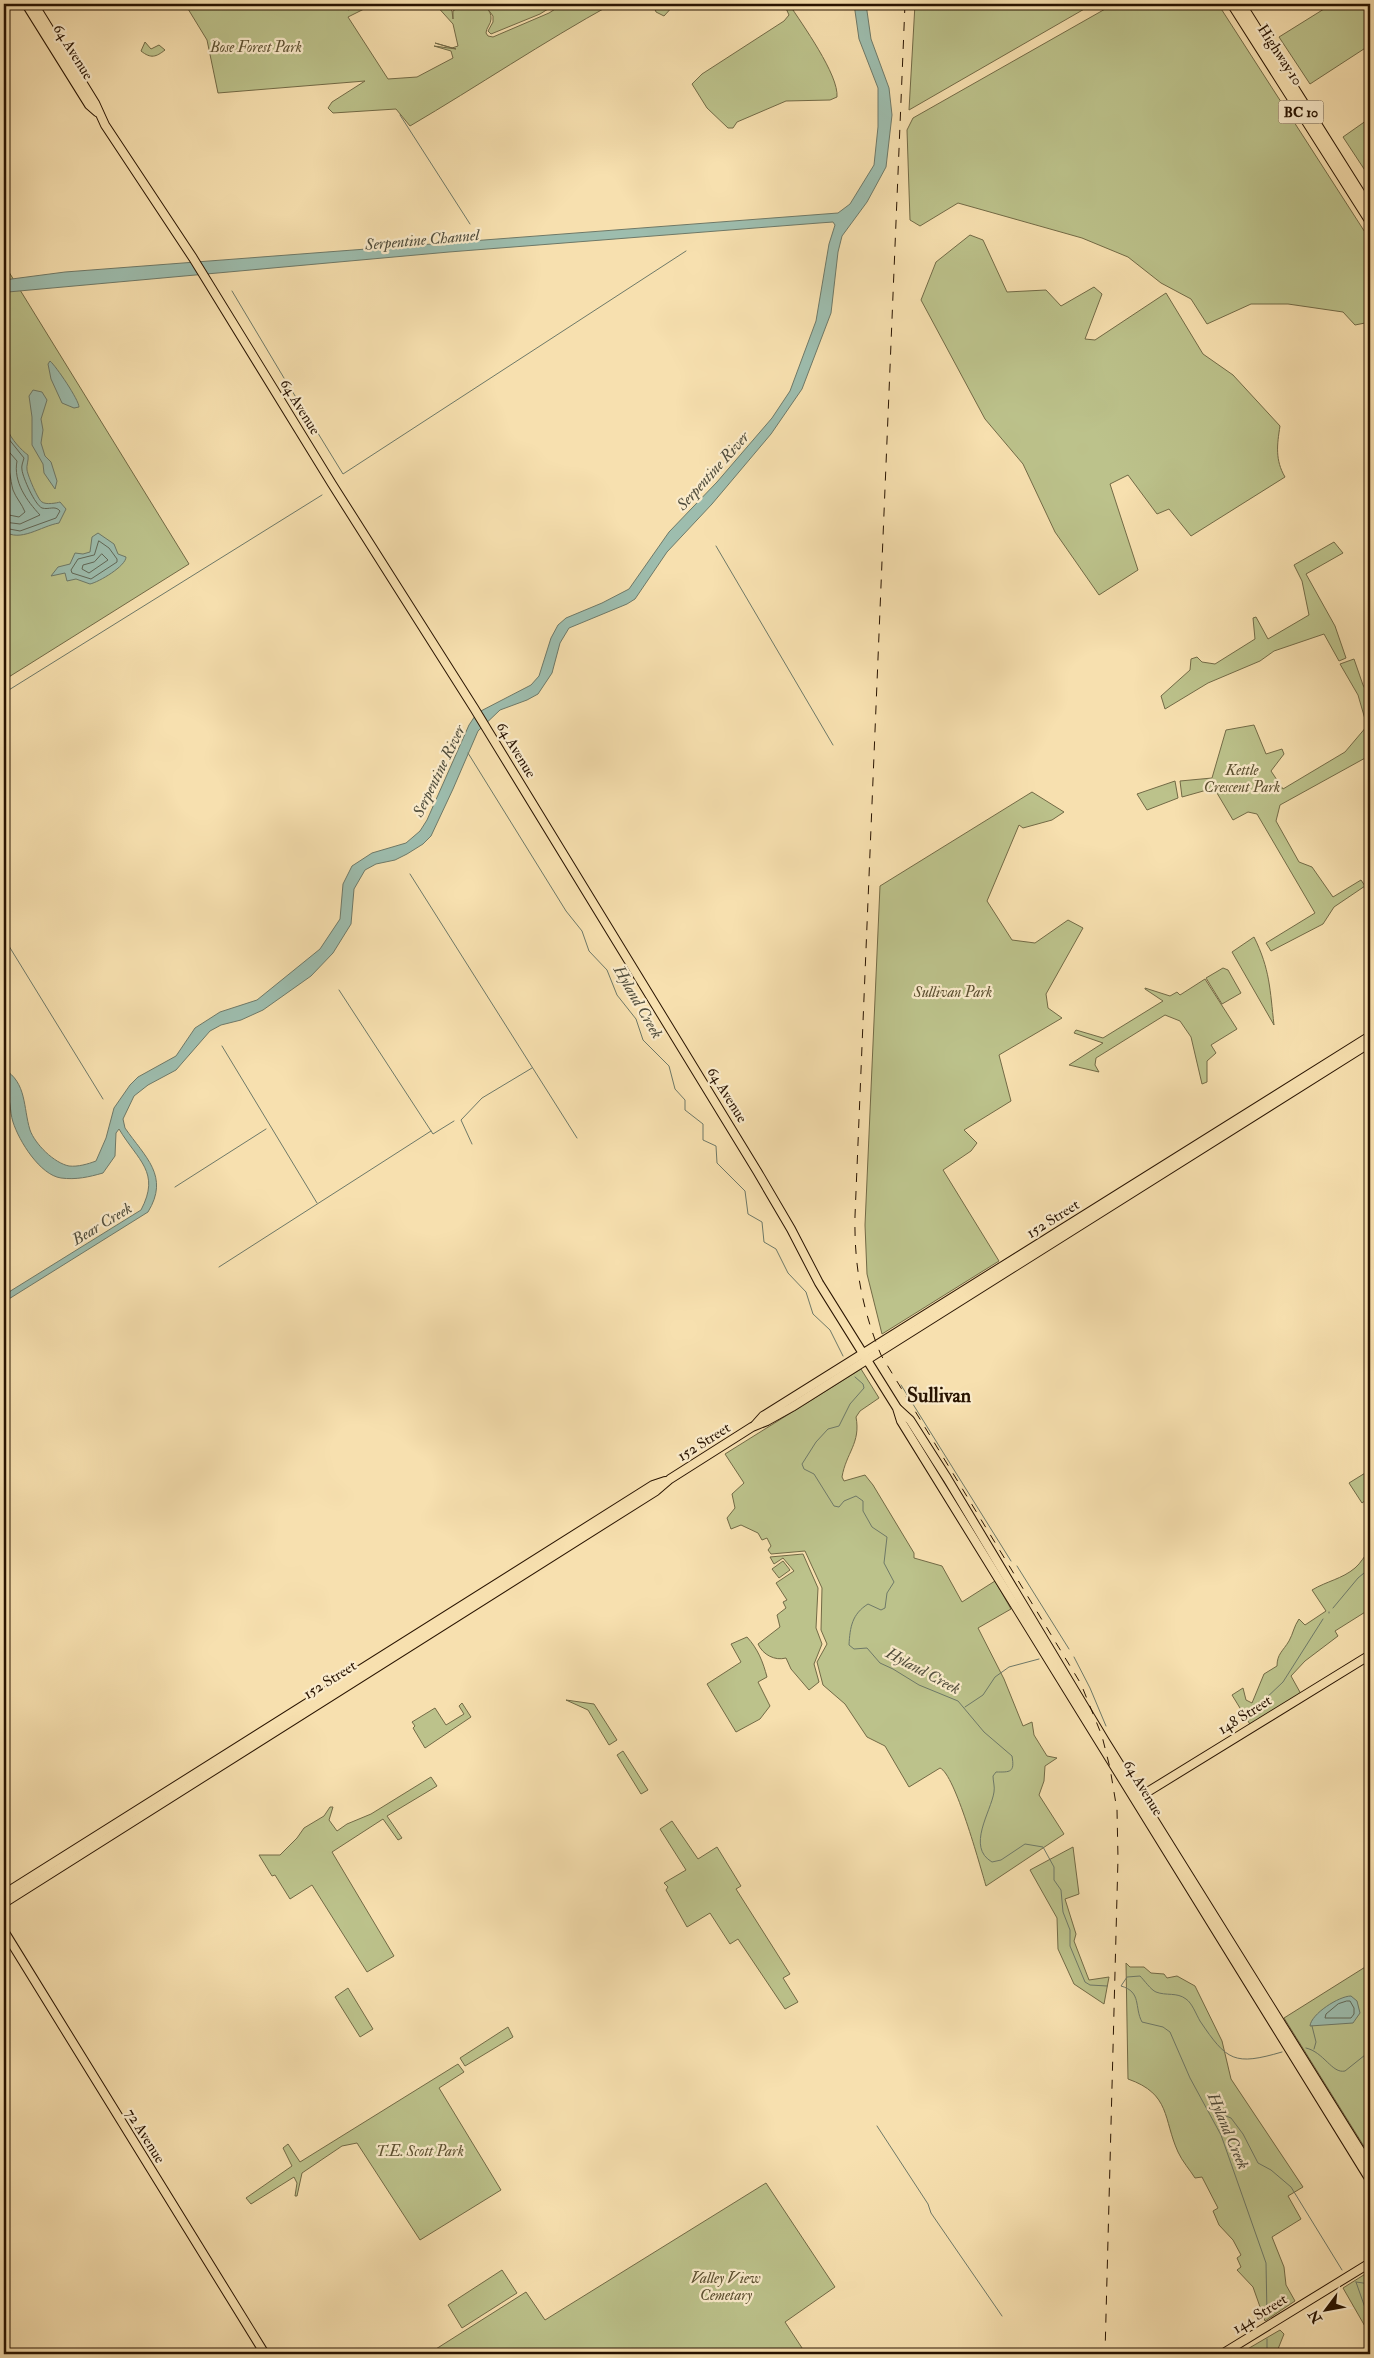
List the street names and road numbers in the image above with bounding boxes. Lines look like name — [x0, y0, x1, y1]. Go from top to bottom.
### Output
street label: 64 Avenue — [48, 21, 98, 83]
street label: Highway 10 — [1253, 21, 1307, 89]
road number: BC 10 — [1278, 100, 1324, 124]
street label: 64 Avenue — [275, 376, 325, 438]
street label: 64 Avenue — [492, 718, 540, 782]
street label: 64 Avenue — [702, 1064, 752, 1126]
street label: 152 Street — [1023, 1195, 1083, 1243]
street label: 152 Street — [674, 1418, 734, 1466]
street label: 152 Street — [300, 1656, 360, 1704]
street label: 148 Street — [1215, 1691, 1275, 1739]
street label: 64 Avenue — [1119, 1756, 1167, 1820]
street label: 72 Avenue — [121, 2105, 169, 2167]
street label: 144 Street — [1229, 2290, 1291, 2338]

